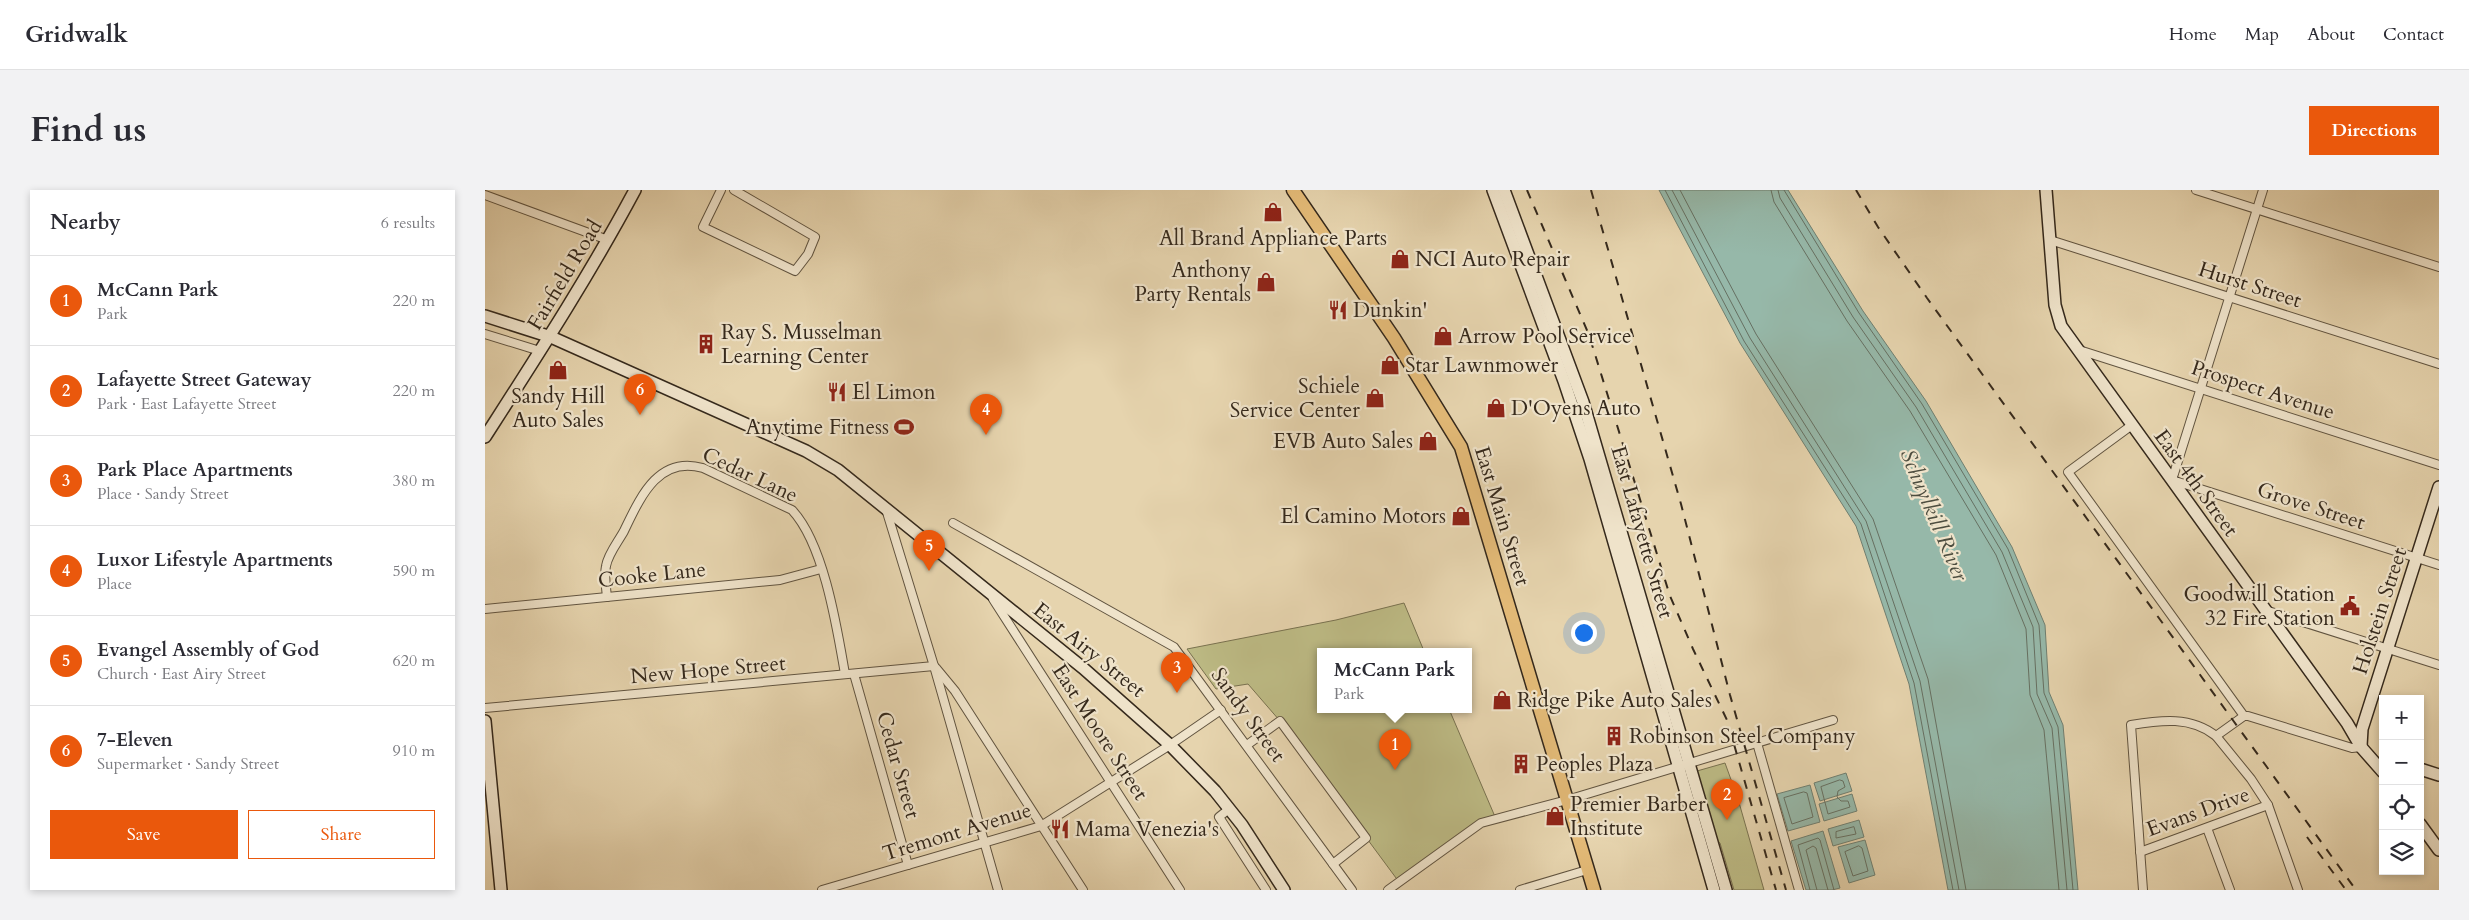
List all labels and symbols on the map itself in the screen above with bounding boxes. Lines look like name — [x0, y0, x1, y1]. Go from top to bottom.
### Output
shop icon: All Brand Appliance Parts — [1262, 201, 1284, 223]
street label: Fairfield Road — [521, 214, 609, 336]
place label: All Brand Appliance Parts — [1159, 224, 1387, 253]
place label: NCI Auto Repair — [1415, 245, 1570, 274]
shop icon: NCI Auto Repair — [1389, 248, 1411, 270]
street label: Hurst Street — [2195, 255, 2305, 315]
place label: Anthony Party Rentals — [1134, 256, 1251, 309]
shop icon: Anthony Party Rentals — [1255, 271, 1277, 293]
place label: Dunkin' — [1353, 296, 1427, 325]
restaurant icon: Dunkin' — [1327, 299, 1349, 321]
place label: Ray S. Musselman Learning Center — [721, 318, 882, 371]
place label: Arrow Pool Service — [1458, 322, 1632, 351]
shop icon: Arrow Pool Service — [1432, 325, 1454, 347]
building icon: Ray S. Musselman Learning Center — [695, 333, 717, 355]
place label: Star Lawnmower — [1405, 351, 1559, 380]
street label: Prospect Avenue — [2188, 353, 2338, 427]
shop icon: Star Lawnmower — [1379, 354, 1401, 376]
shop icon: Sandy Hill Auto Sales — [547, 359, 569, 381]
place label: Schiele Service Center — [1230, 372, 1360, 425]
pin: 6 — [624, 374, 656, 415]
place label: El Limon — [852, 378, 936, 407]
restaurant icon: El Limon — [826, 381, 848, 403]
place label: Sandy Hill Auto Sales — [511, 382, 605, 435]
shop icon: Schiele Service Center — [1364, 387, 1386, 409]
pin: 4 — [970, 394, 1002, 435]
place label: D'Oyens Auto — [1511, 394, 1641, 423]
shop icon: D'Oyens Auto — [1485, 397, 1507, 419]
place label: Anytime Fitness — [746, 413, 889, 442]
sports icon: Anytime Fitness — [893, 416, 915, 438]
street label: East 4th Street — [2147, 423, 2245, 543]
place label: EVB Auto Sales — [1273, 427, 1413, 456]
shop icon: EVB Auto Sales — [1417, 430, 1439, 452]
street label: Cedar Lane — [697, 440, 803, 510]
street label: East Lafayette Street — [1604, 442, 1681, 622]
street label: East Main Street — [1467, 443, 1537, 590]
water label: Schuylkill River — [1893, 444, 1976, 586]
street label: Grove Street — [2253, 475, 2369, 537]
place label: El Camino Motors — [1281, 502, 1446, 531]
shop icon: El Camino Motors — [1450, 505, 1472, 527]
pin: 5 — [913, 530, 945, 571]
street label: Holstein Street — [2346, 544, 2414, 678]
street label: Cooke Lane — [597, 555, 707, 595]
place label: Goodwill Station 32 Fire Station — [2183, 580, 2335, 633]
public building icon: Goodwill Station 32 Fire Station — [2339, 595, 2361, 617]
street label: East Airy Street — [1027, 596, 1152, 705]
your location — [1571, 620, 1597, 646]
street label: New Hope Street — [629, 649, 787, 691]
pin: 3 — [1161, 652, 1193, 693]
street label: East Moore Street — [1045, 658, 1155, 806]
street label: Sandy Street — [1204, 662, 1292, 768]
place label: Ridge Pike Auto Sales — [1517, 686, 1712, 715]
shop icon: Ridge Pike Auto Sales — [1491, 689, 1513, 711]
street label: Cedar Street — [869, 708, 927, 822]
place label: Robinson Steel Company — [1629, 722, 1856, 751]
building icon: Robinson Steel Company — [1603, 725, 1625, 747]
pin: 1 — [1379, 729, 1411, 770]
place label: Peoples Plaza — [1536, 750, 1653, 779]
building icon: Peoples Plaza — [1510, 753, 1532, 775]
pin: 2 — [1711, 779, 1743, 820]
street label: Evans Drive — [2142, 780, 2254, 844]
place label: Premier Barber Institute — [1570, 790, 1706, 843]
street label: Tremont Avenue — [879, 796, 1035, 868]
shop icon: Premier Barber Institute — [1544, 805, 1566, 827]
place label: Mama Venezia's — [1075, 815, 1219, 844]
restaurant icon: Mama Venezia's — [1049, 818, 1071, 840]

